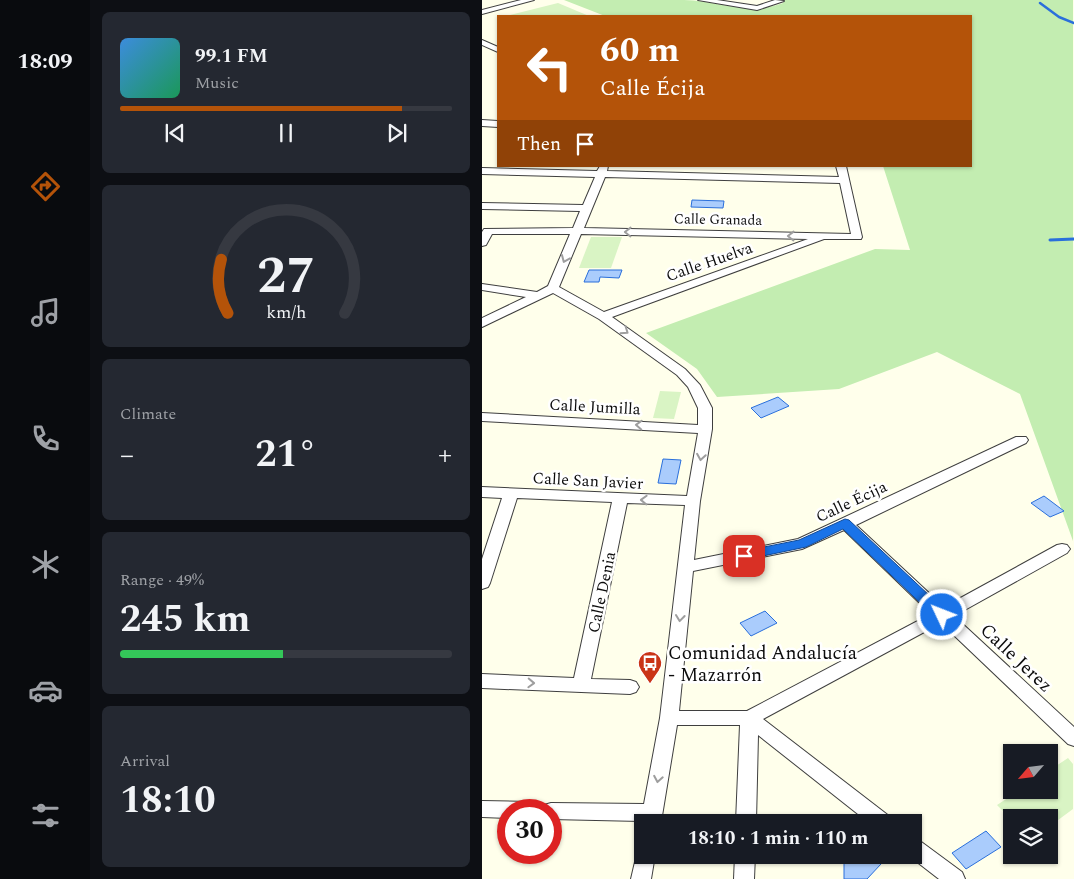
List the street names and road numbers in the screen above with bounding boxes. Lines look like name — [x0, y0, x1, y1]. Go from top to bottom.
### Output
street label: Calle Granada — [674, 208, 762, 231]
street label: Calle Huelva — [663, 236, 756, 288]
street label: Calle Jumilla — [549, 393, 641, 421]
street label: Calle San Javier — [532, 466, 644, 496]
street label: Calle Écija — [812, 475, 891, 529]
street label: Calle Denia — [582, 549, 622, 635]
street label: Calle Jerez — [973, 617, 1059, 699]

